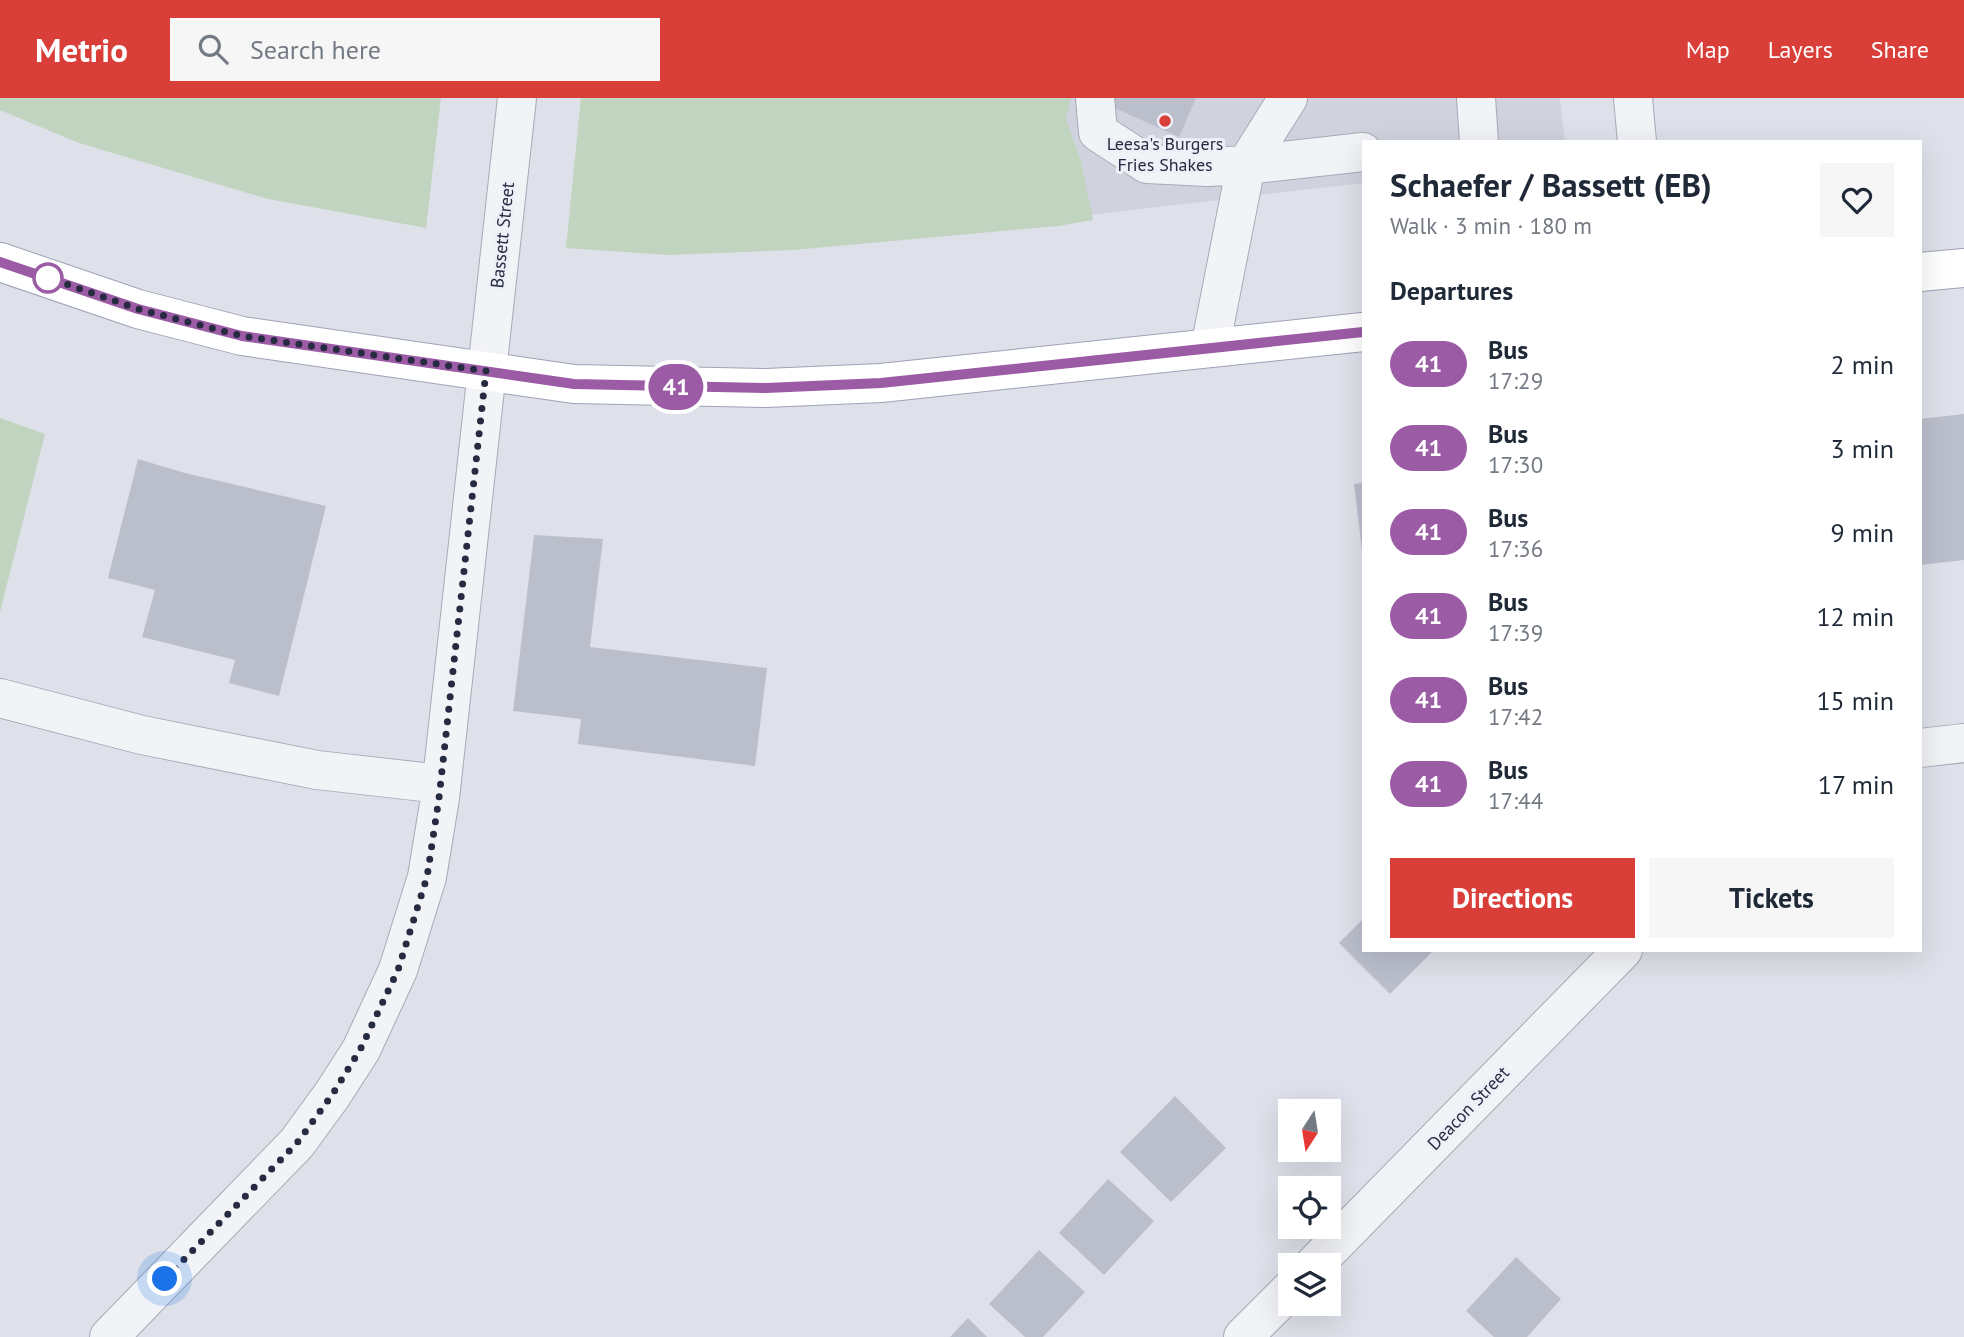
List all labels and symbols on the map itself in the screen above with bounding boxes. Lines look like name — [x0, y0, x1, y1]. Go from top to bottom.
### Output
marker: Leesa's Burgers Fries Shakes — [1157, 113, 1173, 129]
place label: Leesa's Burgers Fries Shakes — [1107, 132, 1223, 176]
street label: Bassett Street — [485, 181, 519, 289]
unlabelled marker — [33, 263, 63, 293]
line badge: 41 — [644, 364, 708, 410]
street label: Deacon Street — [1422, 1061, 1514, 1155]
north arrow — [1278, 1099, 1340, 1162]
your location — [147, 1261, 182, 1296]

